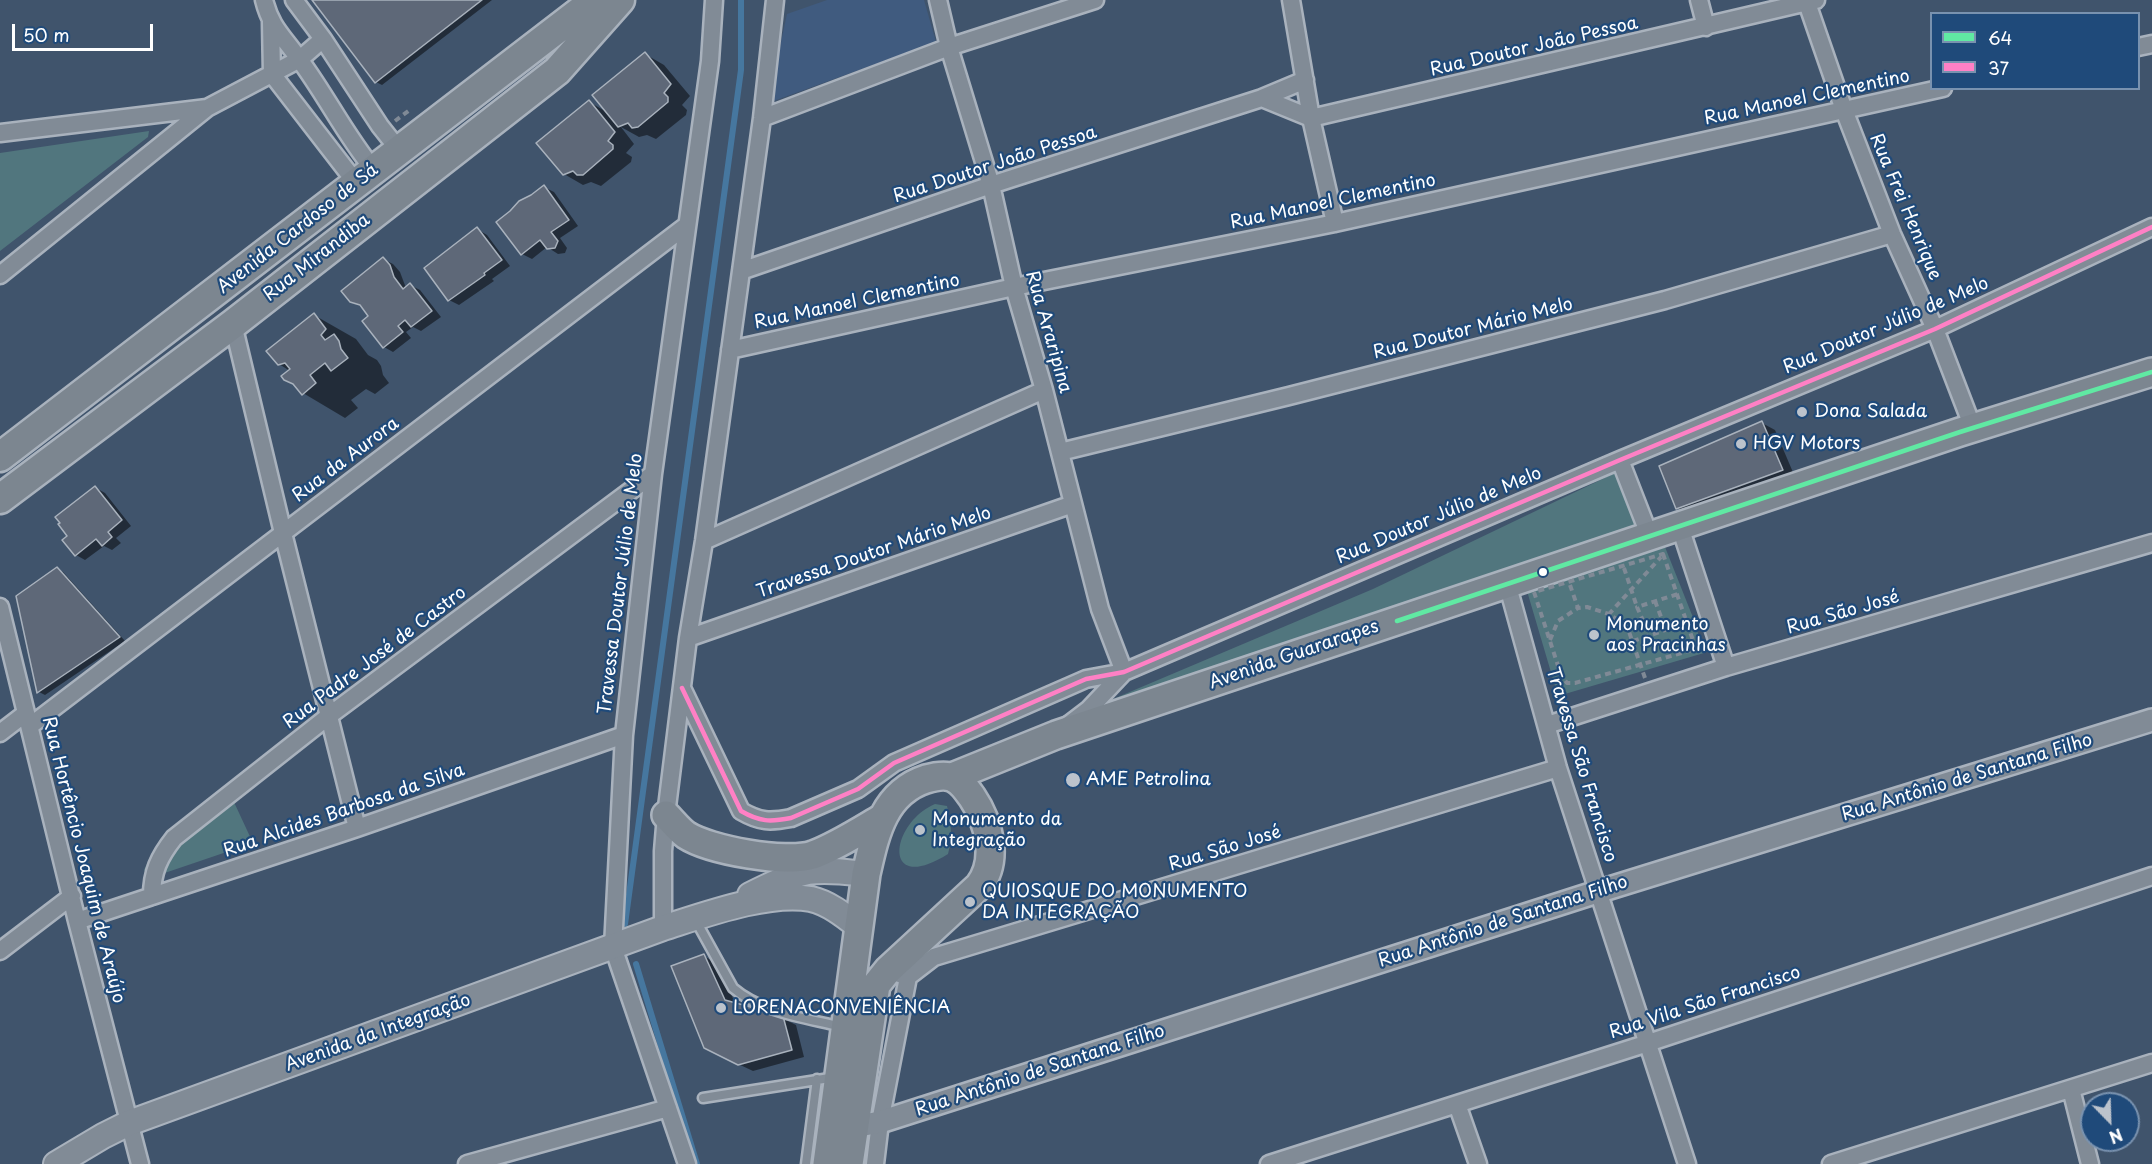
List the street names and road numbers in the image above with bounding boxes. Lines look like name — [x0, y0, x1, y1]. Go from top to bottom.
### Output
street label: Rua Doutor João Pessoa — [1428, 13, 1640, 81]
street label: Rua Manoel Clementino — [1702, 66, 1912, 130]
street label: Rua Doutor João Pessoa — [891, 122, 1099, 208]
street label: Rua Frei Henrique — [1864, 131, 1946, 283]
street label: Avenida Cardoso de Sá — [213, 159, 383, 299]
street label: Rua Manoel Clementino — [1228, 170, 1438, 234]
street label: Rua Mirandiba — [259, 210, 375, 306]
street label: Rua Araripina — [1020, 268, 1076, 396]
street label: Rua Manoel Clementino — [752, 270, 962, 334]
street label: Rua Doutor Júlio de Melo — [1780, 273, 1992, 379]
street label: Rua Doutor Mário Melo — [1371, 294, 1575, 364]
street label: Rua da Aurora — [289, 413, 403, 507]
street label: Travessa Doutor Júlio de Melo — [594, 452, 648, 716]
street label: Rua Doutor Júlio de Melo — [1333, 463, 1545, 569]
street label: Travessa Doutor Mário Melo — [754, 503, 994, 603]
street label: Rua Padre José de Castro — [279, 582, 471, 734]
street label: Rua São José — [1784, 587, 1902, 639]
street label: Avenida Guararapes — [1206, 616, 1382, 694]
street label: Travessa São Francisco — [1541, 665, 1621, 865]
street label: Rua Hortêncio Joaquim de Araújo — [37, 714, 129, 1006]
street label: Rua Antônio de Santana Filho — [1839, 730, 2095, 826]
street label: Rua Alcides Barbosa da Silva — [221, 759, 467, 863]
street label: Rua São José — [1166, 822, 1284, 876]
street label: Rua Antônio de Santana Filho — [1376, 871, 1630, 973]
street label: Rua Vila São Francisco — [1607, 962, 1803, 1044]
street label: Avenida da Integração — [282, 989, 474, 1077]
street label: Rua Antônio de Santana Filho — [913, 1020, 1167, 1122]

